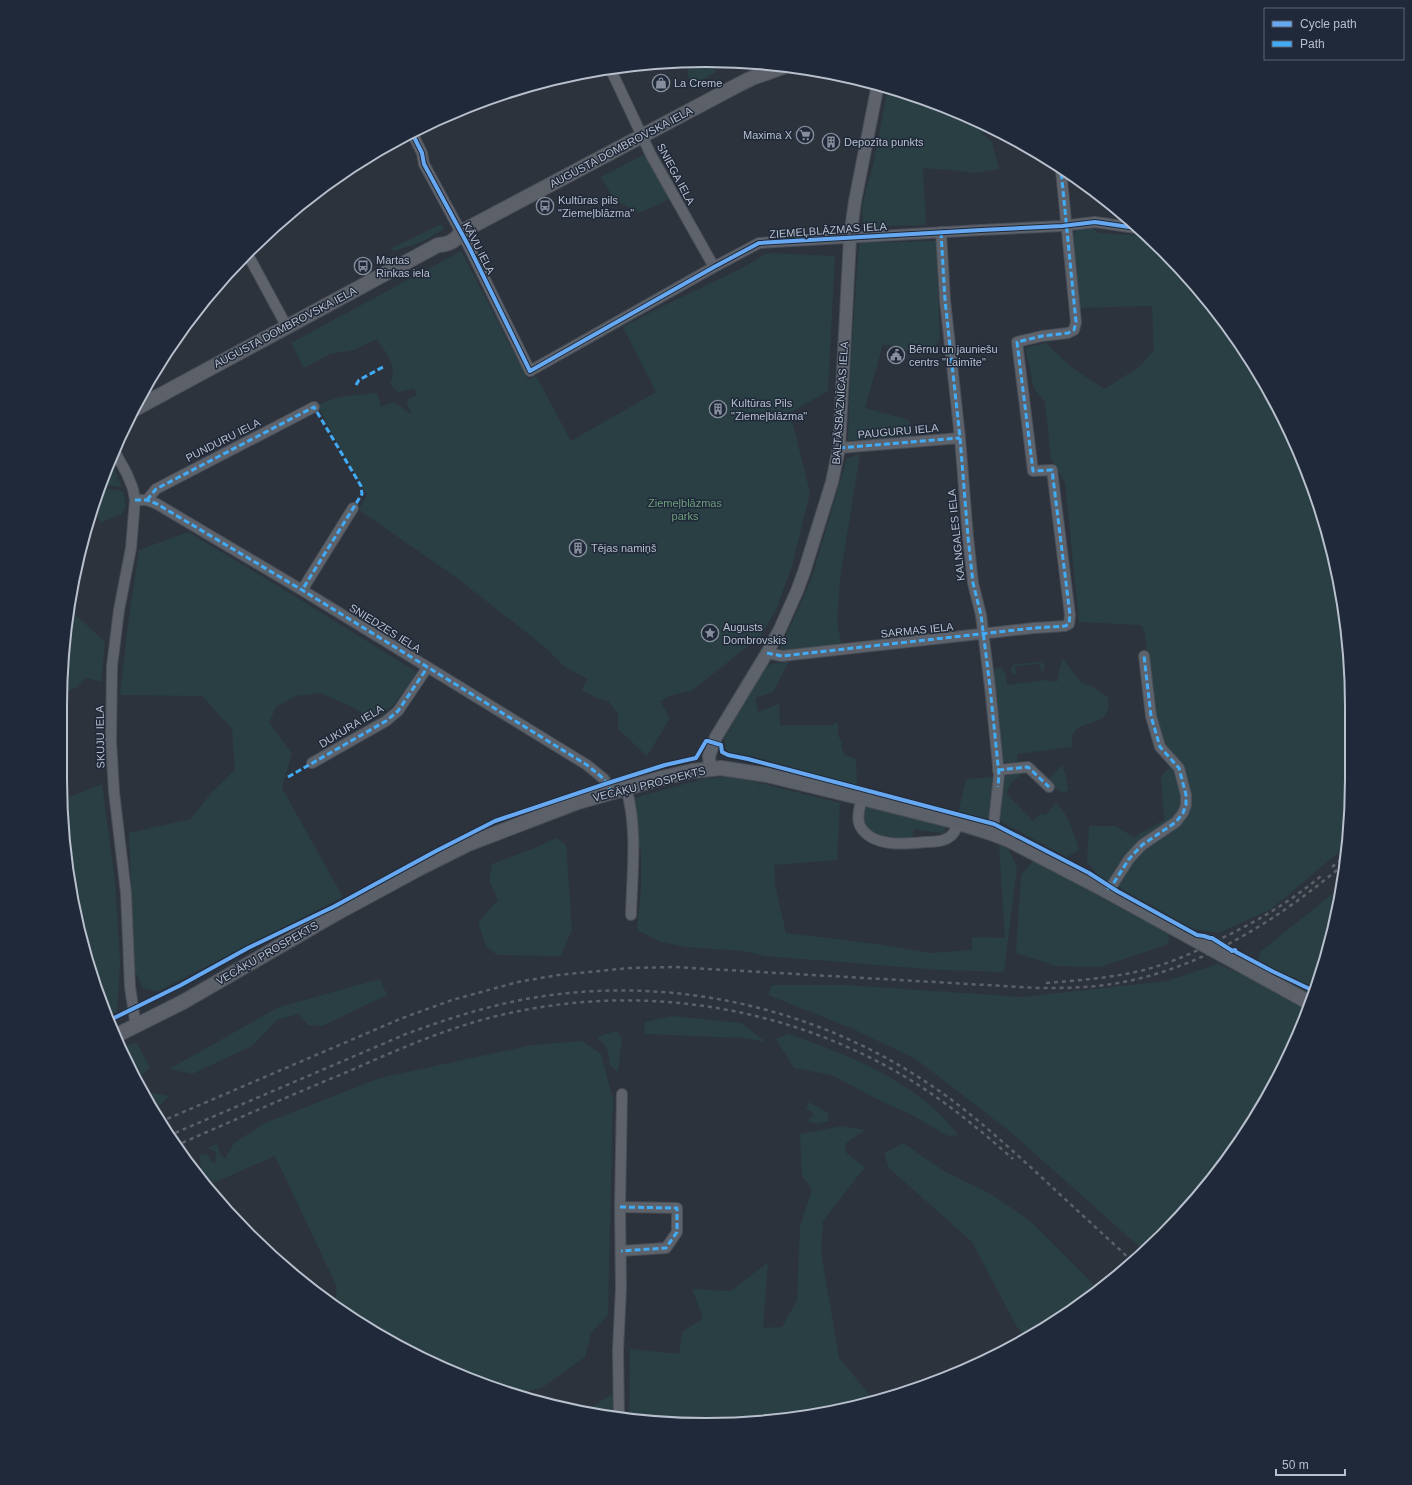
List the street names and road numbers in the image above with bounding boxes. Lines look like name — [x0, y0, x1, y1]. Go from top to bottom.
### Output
street label: AUGUSTA DOMBROVSKA IELA — [548, 104, 695, 190]
street label: SNIEGA IELA — [655, 141, 698, 207]
street label: KĀVU IELA — [461, 220, 498, 277]
street label: ZIEMEĻBLĀZMAS IELA — [769, 220, 888, 240]
street label: AUGUSTA DOMBROVSKA IELA — [212, 284, 359, 370]
street label: BALTĀSBAZNĪCAS IELA — [830, 340, 850, 465]
street label: PUNDURU IELA — [184, 416, 263, 464]
street label: PAUGURU IELA — [857, 421, 940, 441]
street label: KALNGALES IELA — [945, 488, 967, 582]
street label: SNIEDZES IELA — [347, 601, 423, 655]
street label: SARMAS IELA — [880, 620, 955, 640]
street label: DUKURA IELA — [317, 702, 386, 750]
street label: SKUJU IELA — [93, 705, 107, 769]
street label: VECĀĶU PROSPEKTS — [591, 764, 707, 804]
street label: VECĀĶU PROSPEKTS — [214, 919, 320, 987]

